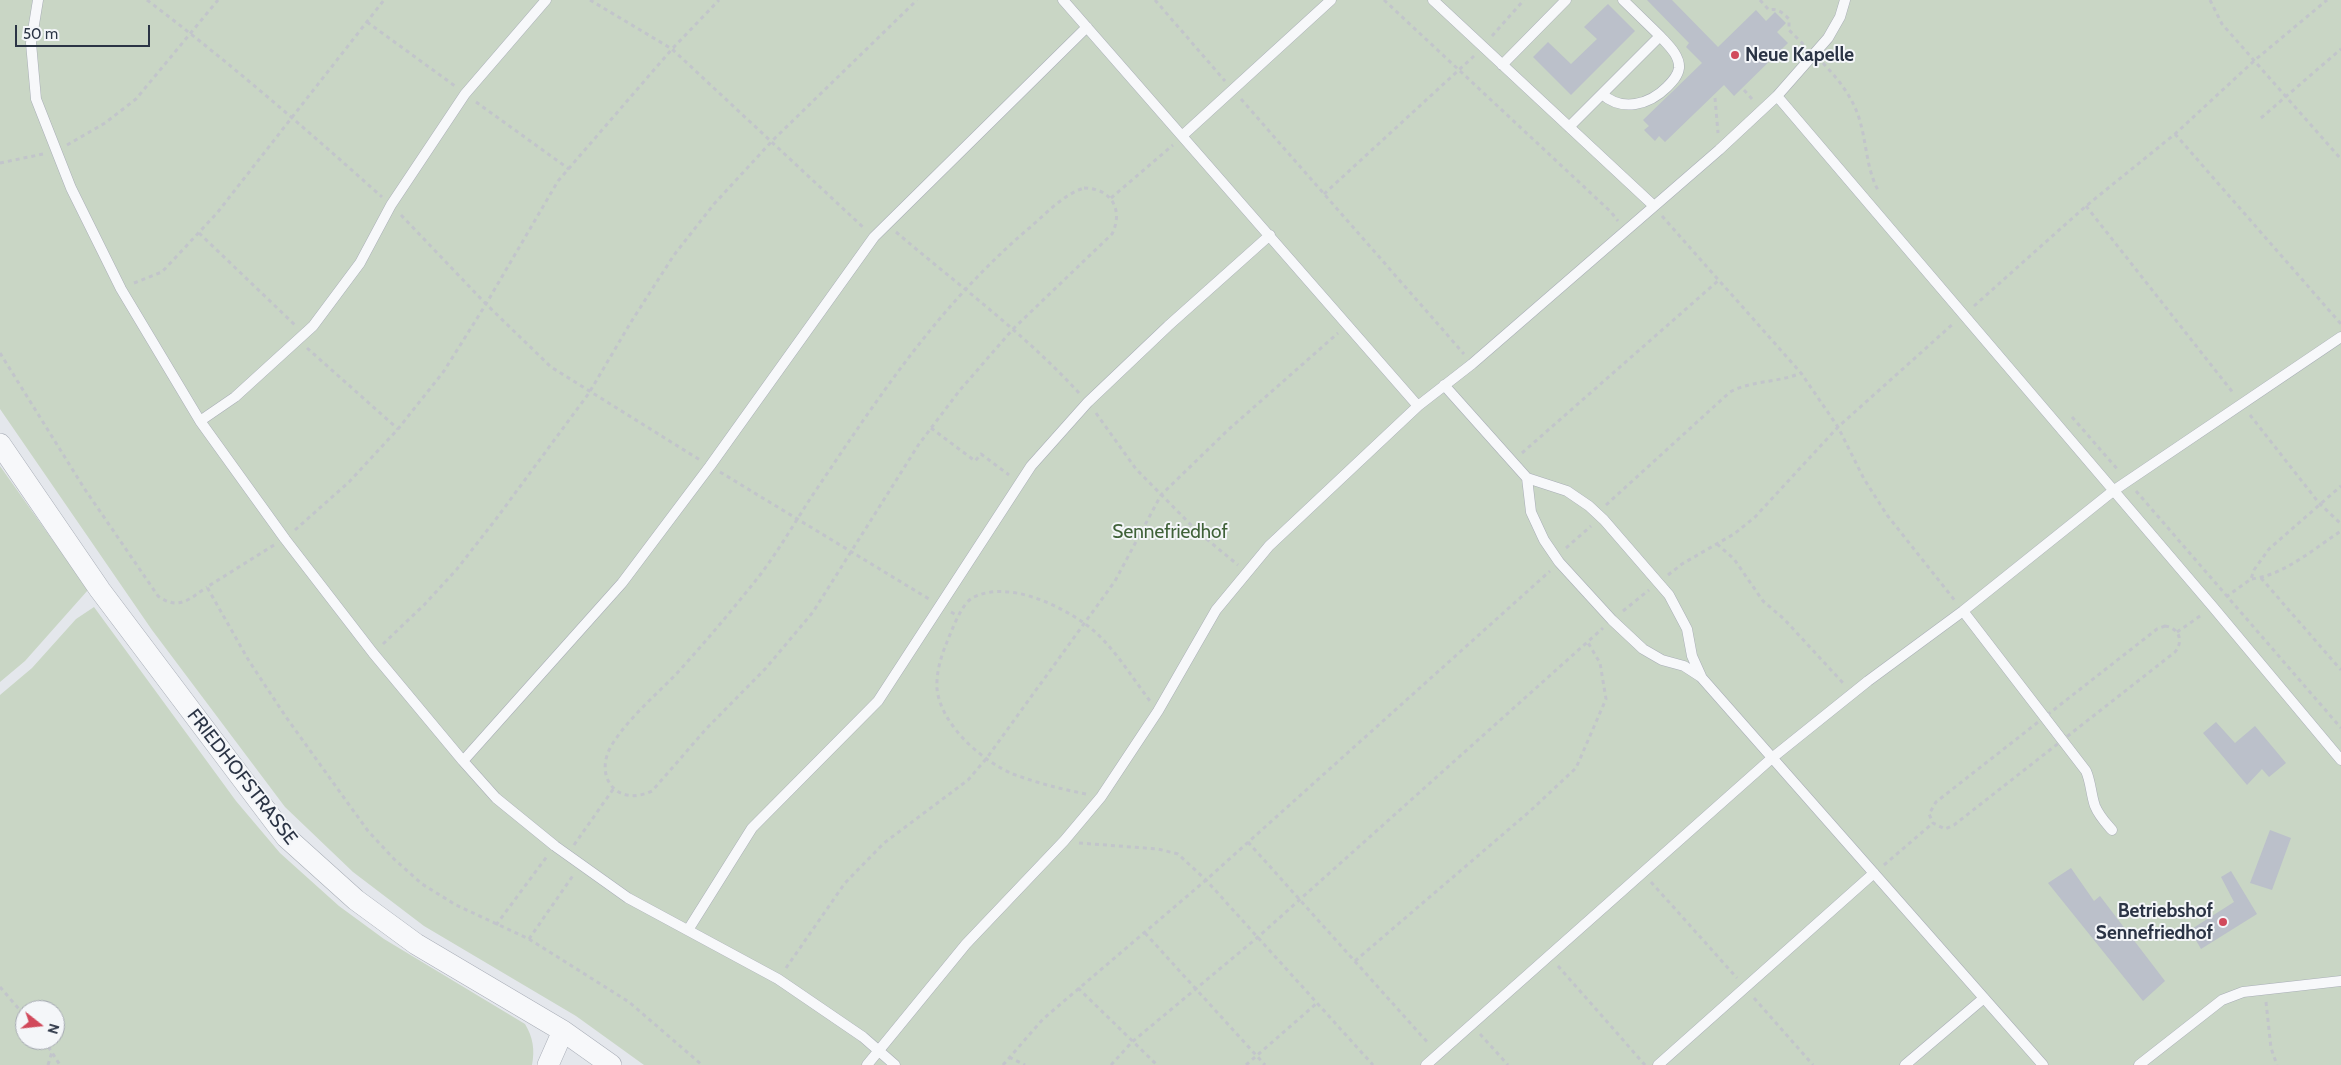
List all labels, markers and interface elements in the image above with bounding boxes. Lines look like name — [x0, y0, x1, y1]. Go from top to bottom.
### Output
scale bar — [18, 15, 152, 47]
text: 50 m — [23, 25, 58, 43]
place label: Neue Kapelle — [1745, 44, 1854, 66]
marker: Neue Kapelle — [1729, 49, 1741, 61]
park label: Sennefriedhof — [1112, 521, 1228, 543]
street label: FRIEDHOFSTRASSE — [182, 705, 302, 849]
place label: Betriebshof Sennefriedhof — [2096, 900, 2213, 944]
marker: Betriebshof Sennefriedhof — [2217, 916, 2229, 928]
north arrow — [15, 1000, 65, 1050]
text: N — [43, 1022, 63, 1036]

